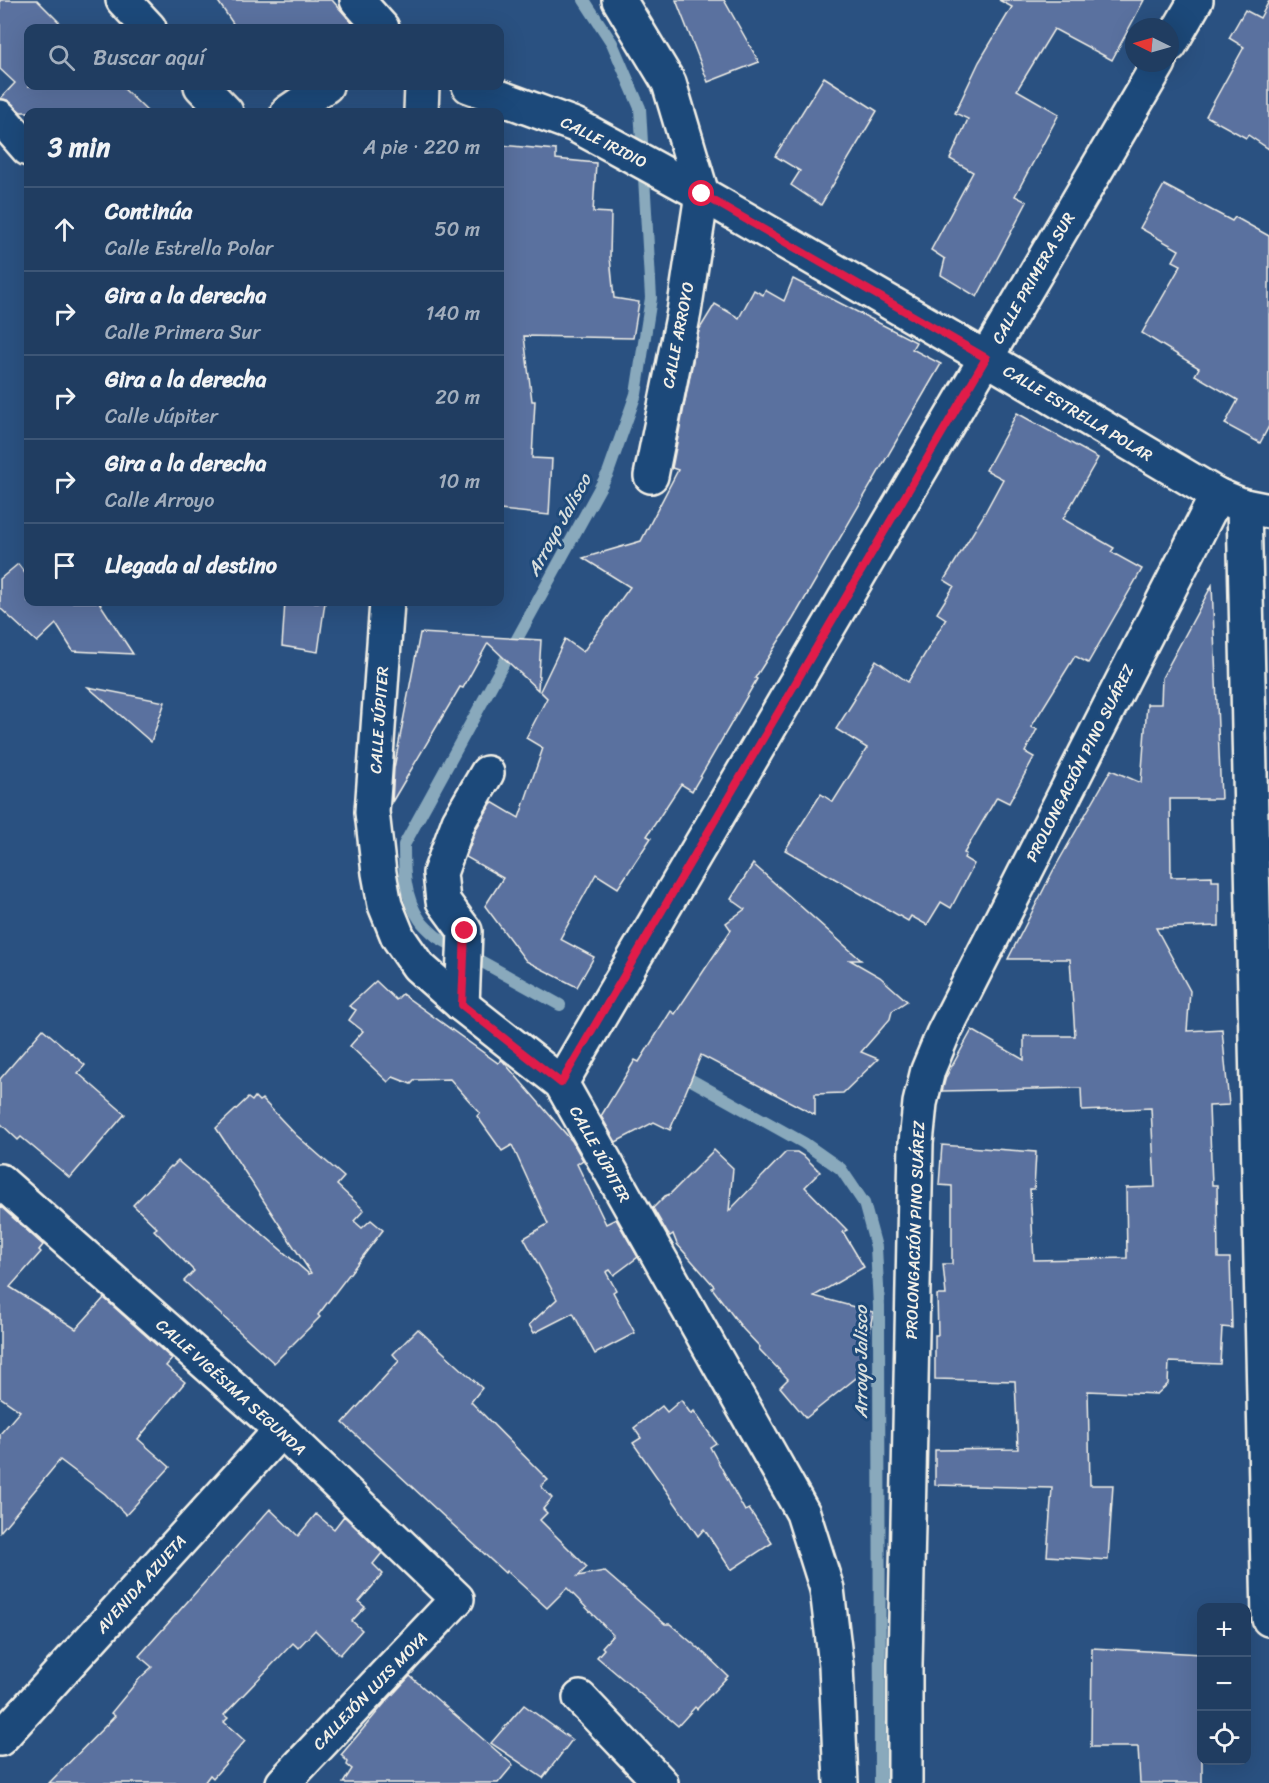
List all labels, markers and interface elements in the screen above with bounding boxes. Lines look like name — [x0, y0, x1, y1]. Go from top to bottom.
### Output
north arrow — [1125, 18, 1179, 72]
search box — [24, 24, 504, 90]
text: Buscar aquí — [93, 38, 205, 77]
icon: search — [45, 41, 78, 74]
street label: CALLE IRIDIO — [555, 108, 653, 176]
text: 3 min — [48, 124, 110, 170]
text: A pie · 220 m — [363, 130, 480, 165]
route start — [688, 180, 714, 206]
text: Continúa — [105, 192, 192, 231]
street label: CALLE PRIMERA SUR — [983, 206, 1083, 350]
text: 50 m — [435, 212, 480, 247]
icon: ahead — [48, 213, 81, 246]
text: Calle Estrella Polar — [105, 231, 273, 266]
text: Gira a la derecha — [105, 276, 266, 315]
street label: CALLE ARROYO — [653, 279, 703, 391]
text: 140 m — [426, 296, 480, 331]
icon: right — [48, 297, 81, 330]
text: Calle Primera Sur — [105, 315, 260, 350]
street label: CALLE ESTRELLA POLAR — [997, 357, 1159, 470]
text: Gira a la derecha — [105, 360, 266, 399]
text: 20 m — [435, 380, 480, 415]
icon: right — [48, 381, 81, 414]
text: Calle Júpiter — [105, 399, 218, 434]
text: Gira a la derecha — [105, 444, 266, 483]
text: 10 m — [438, 464, 480, 499]
icon: right — [48, 465, 81, 498]
water label: Arroyo Jalisco — [517, 466, 601, 583]
text: Calle Arroyo — [105, 483, 214, 518]
text: Llegada al destino — [105, 546, 277, 585]
icon: arrive — [48, 549, 81, 582]
street label: PROLONGACIÓN PINO SUÁREZ — [1017, 658, 1143, 867]
street label: CALLE JÚPITER — [361, 665, 397, 775]
route end — [451, 917, 477, 943]
street label: CALLE JÚPITER — [561, 1100, 639, 1208]
street label: PROLONGACIÓN PINO SUÁREZ — [897, 1119, 933, 1340]
water label: Arroyo Jalisco — [845, 1304, 877, 1419]
street label: CALLE VIGÉSIMA SEGUNDA — [149, 1311, 313, 1463]
street label: AVENIDA AZUETA — [88, 1528, 194, 1641]
map controls — [1197, 1603, 1251, 1765]
button: + — [1197, 1603, 1251, 1657]
street label: CALLEJÓN LUIS MOYA — [305, 1625, 435, 1757]
button: − — [1197, 1657, 1251, 1711]
button: locate — [1197, 1711, 1251, 1765]

